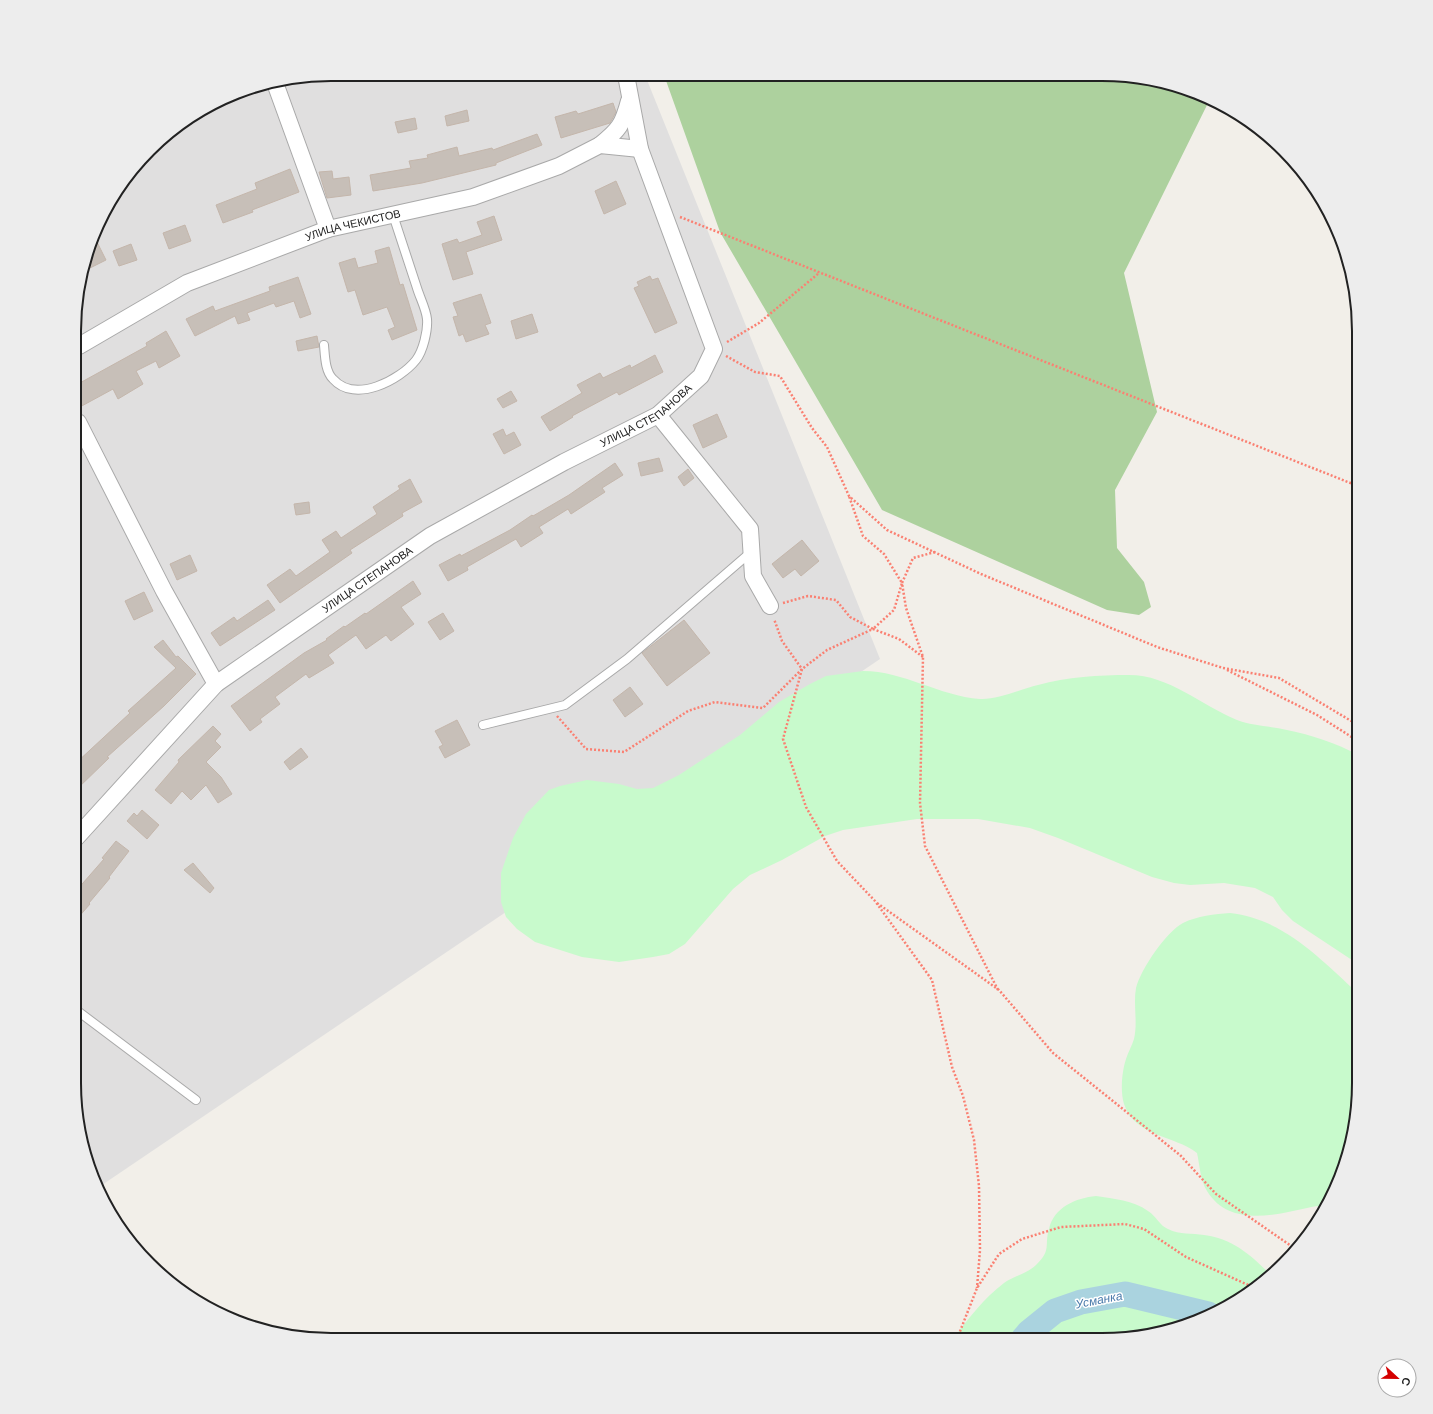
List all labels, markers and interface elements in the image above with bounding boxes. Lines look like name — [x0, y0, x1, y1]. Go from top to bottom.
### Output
street label: УЛИЦА ЧЕКИСТОВ — [303, 206, 402, 243]
street label: УЛИЦА СТЕПАНОВА — [598, 380, 694, 449]
street label: УЛИЦА СТЕПАНОВА — [319, 543, 415, 615]
water label: Усманка — [1073, 1288, 1124, 1311]
north arrow — [1377, 1358, 1417, 1398]
text: С — [1399, 1376, 1414, 1388]

